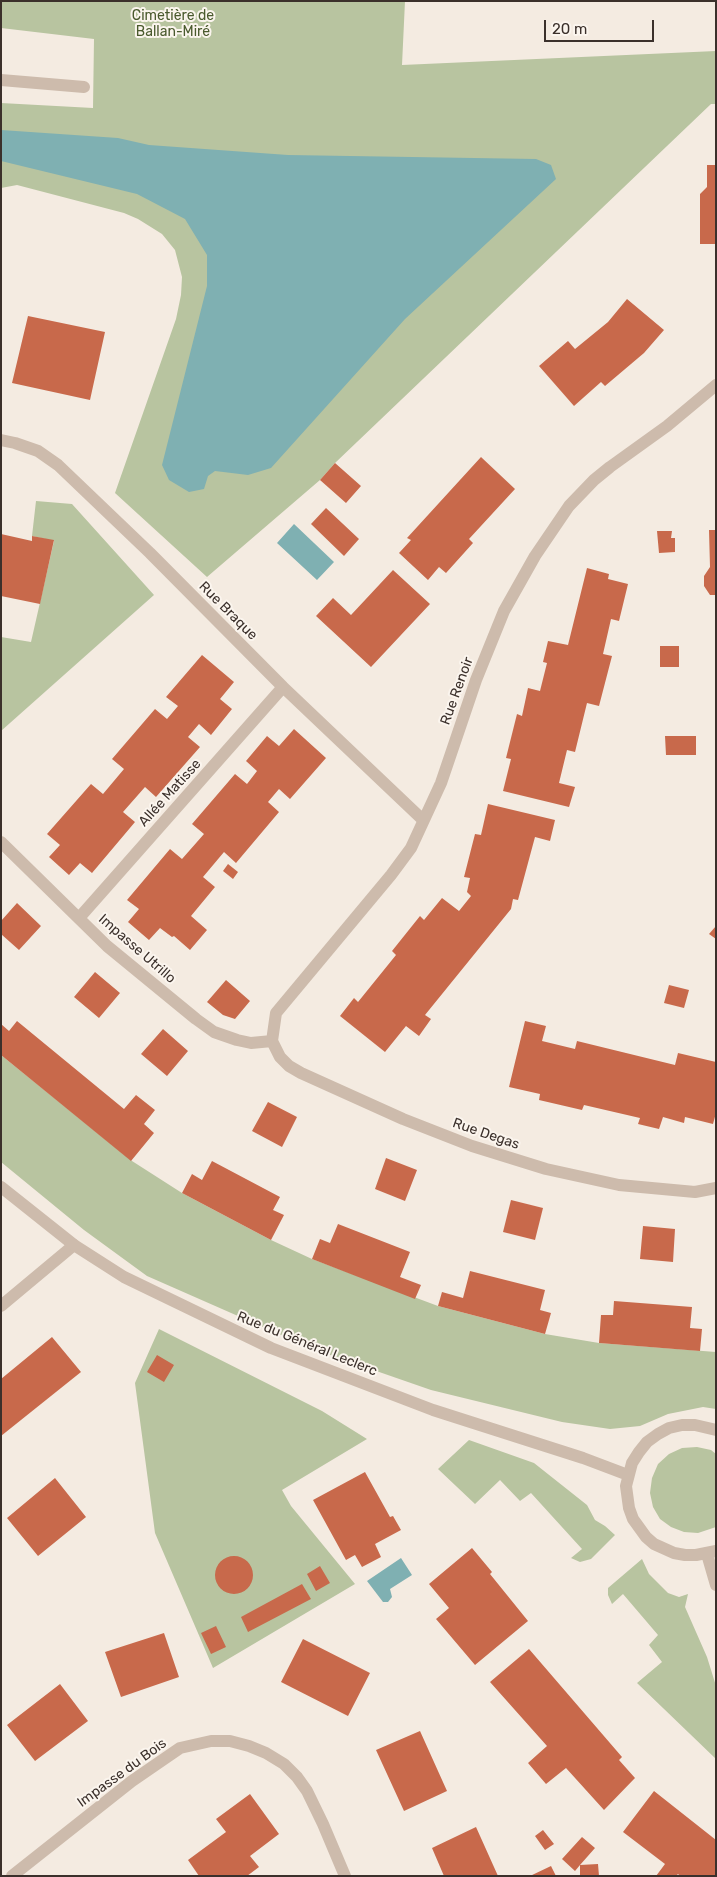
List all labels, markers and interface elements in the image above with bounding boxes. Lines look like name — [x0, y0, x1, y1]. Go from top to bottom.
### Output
park label: Cimetière de Ballan-Miré — [132, 8, 214, 40]
scale bar — [547, 10, 657, 42]
text: 20 m — [552, 20, 587, 38]
street label: Rue Braque — [195, 578, 261, 644]
street label: Rue Renoir — [437, 655, 477, 727]
street label: Allée Matisse — [135, 756, 205, 830]
street label: Impasse Utrillo — [95, 911, 179, 987]
street label: Rue Degas — [450, 1115, 522, 1153]
street label: Rue du Général Leclerc — [234, 1308, 380, 1380]
street label: Impasse du Bois — [74, 1735, 170, 1811]

